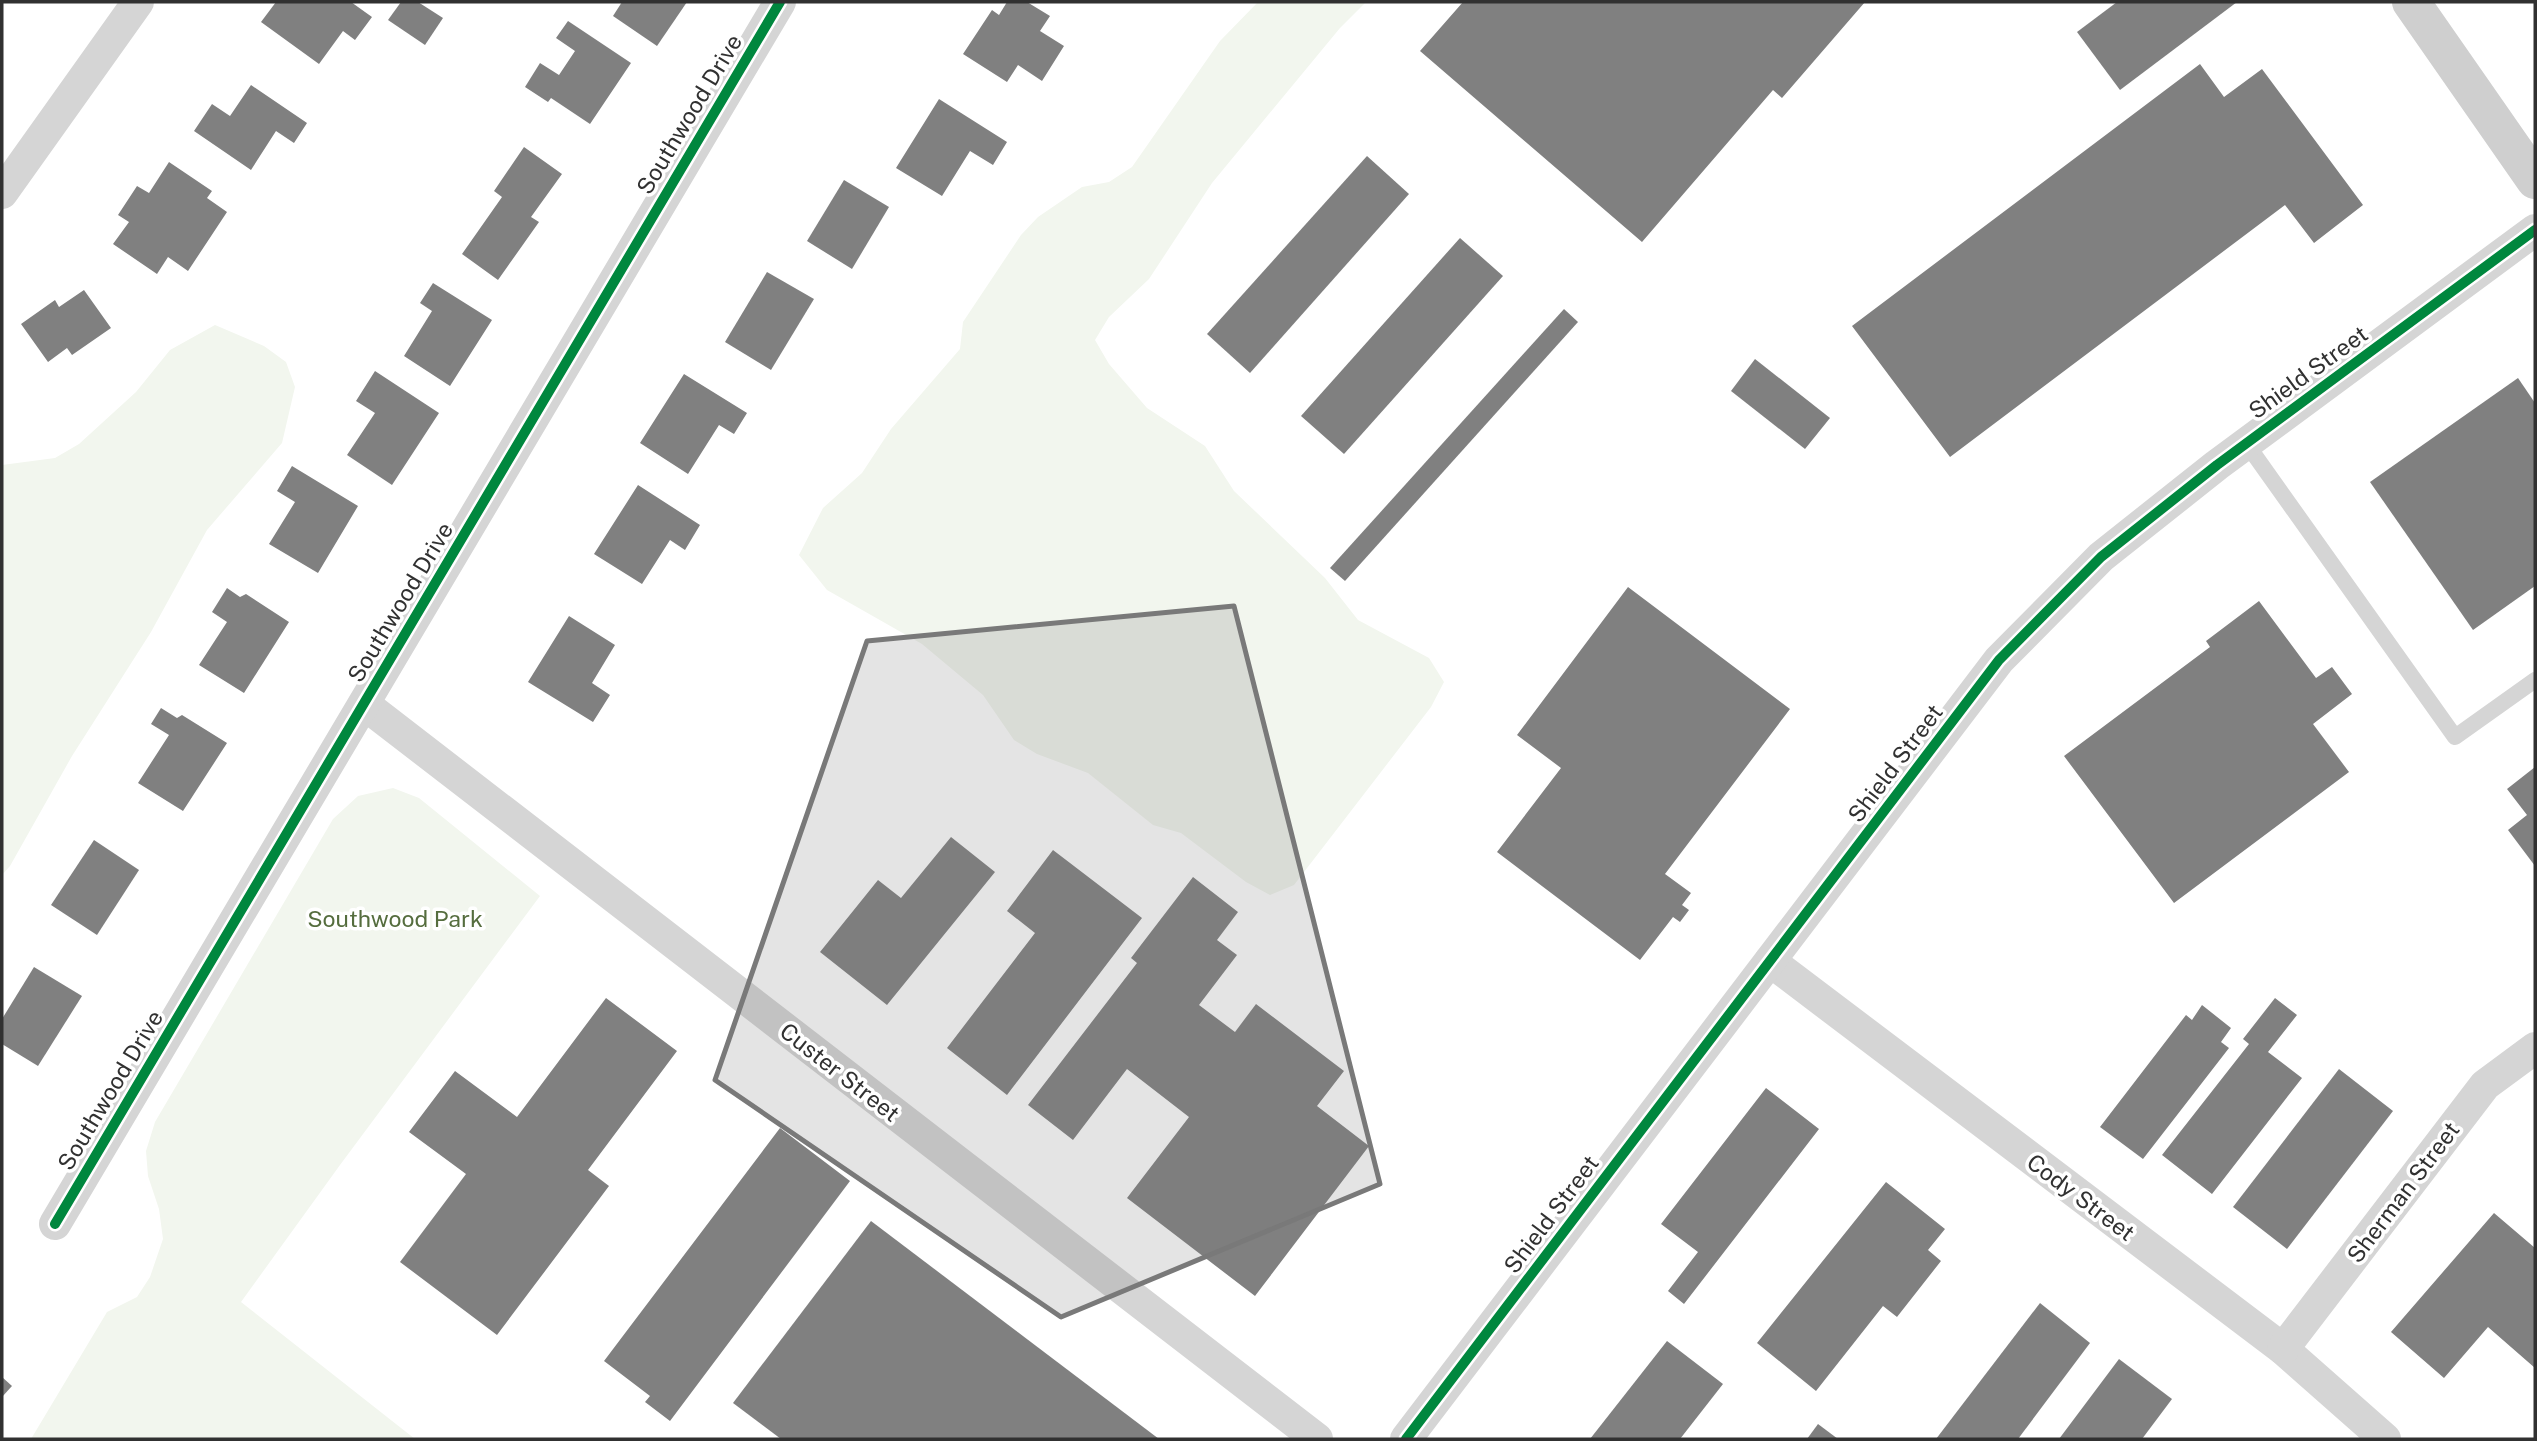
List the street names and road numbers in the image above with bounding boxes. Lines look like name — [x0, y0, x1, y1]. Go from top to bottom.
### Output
street label: Southwood Drive — [631, 29, 747, 199]
street label: Shield Street — [2243, 320, 2373, 424]
street label: Southwood Drive — [342, 517, 458, 687]
street label: Shield Street — [1842, 699, 1948, 827]
street label: Southwood Drive — [52, 1005, 168, 1175]
street label: Custer Street — [775, 1017, 905, 1127]
street label: Sherman Street — [2341, 1116, 2465, 1268]
street label: Cody Street — [2022, 1148, 2140, 1246]
street label: Shield Street — [1498, 1150, 1604, 1278]

